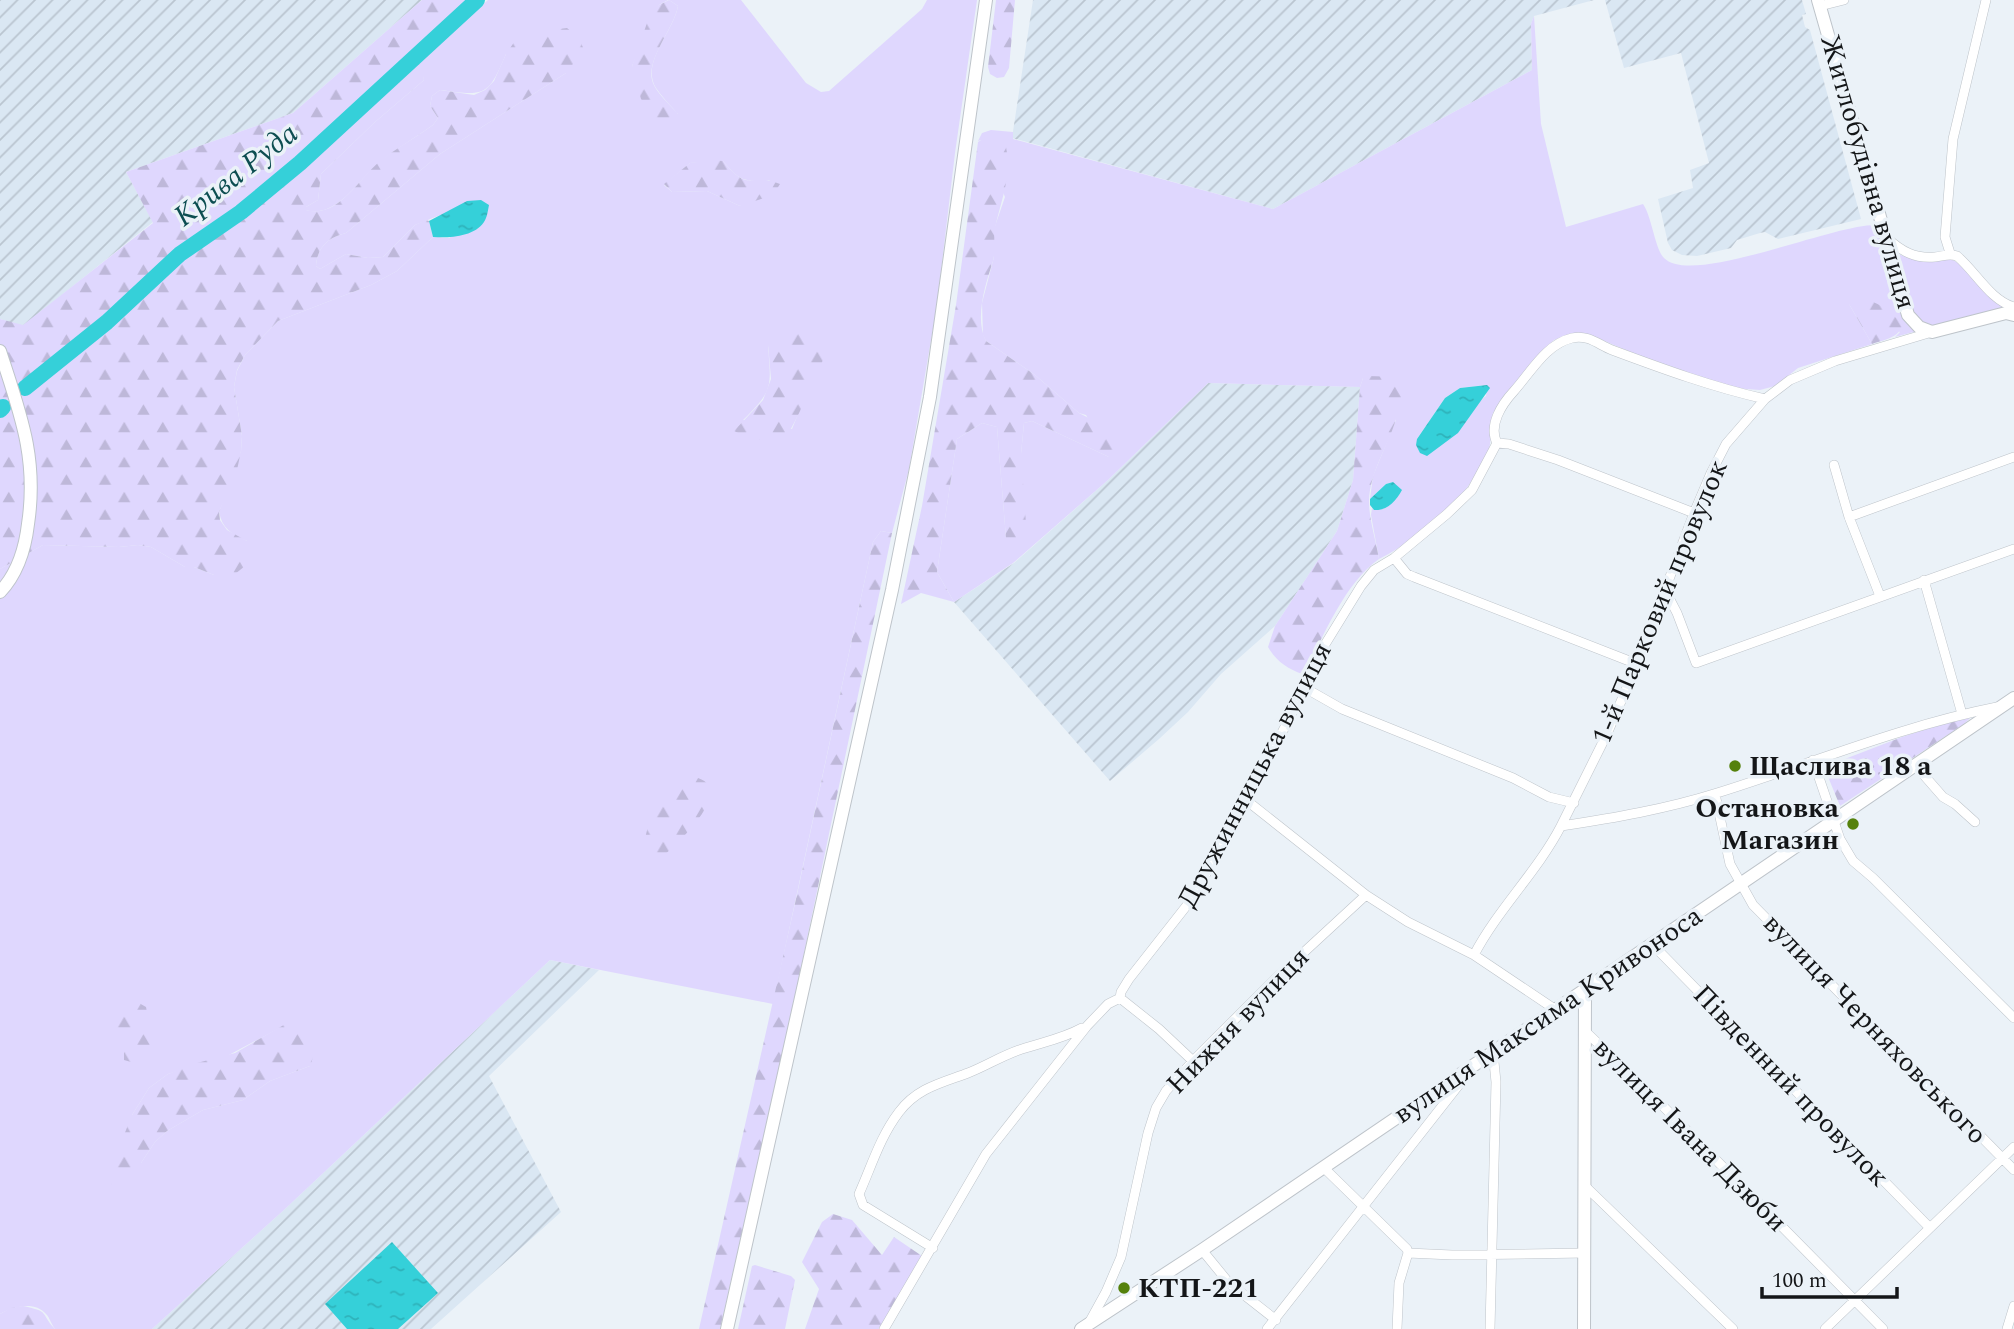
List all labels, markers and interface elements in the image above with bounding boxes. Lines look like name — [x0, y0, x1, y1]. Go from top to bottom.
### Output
street label: Житлобудівна вулиця — [1808, 30, 1928, 314]
water label: Крива Руда — [164, 111, 308, 239]
street label: 1-й Парковий провулок — [1581, 453, 1739, 751]
street label: Дружинницька вулиця — [1167, 634, 1343, 916]
place label: Щаслива 18 а — [1749, 745, 1932, 788]
marker: Щаслива 18 а — [1727, 758, 1743, 774]
place label: Остановка Магазин — [1695, 787, 1840, 862]
marker: Остановка Магазин — [1845, 816, 1861, 832]
street label: вулиця Максима Кривоноса — [1385, 895, 1712, 1135]
street label: вулиця Черняховського — [1753, 903, 1997, 1155]
street label: Нижня вулиця — [1156, 937, 1320, 1105]
street label: Південний провулок — [1682, 975, 1900, 1197]
street label: вулиця Івана Дзюби — [1583, 1028, 1797, 1242]
scale bar — [1762, 1256, 1897, 1300]
text: 100 m — [1772, 1265, 1827, 1297]
place label: КТП-221 — [1138, 1267, 1259, 1310]
marker: КТП-221 — [1116, 1280, 1132, 1296]

